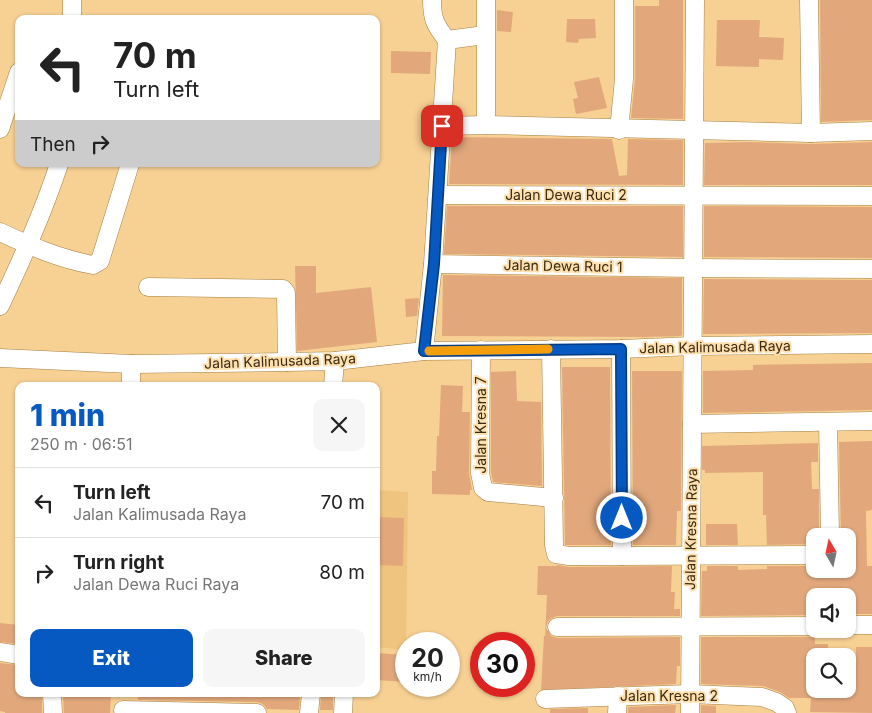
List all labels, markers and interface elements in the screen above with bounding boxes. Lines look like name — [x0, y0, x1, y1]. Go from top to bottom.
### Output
text: 70 m — [113, 34, 197, 76]
icon: left — [30, 35, 95, 100]
text: Turn left — [113, 76, 199, 102]
pin — [421, 105, 463, 147]
icon: arrive — [428, 112, 456, 140]
icon: right — [86, 130, 114, 158]
text: Then — [30, 133, 76, 156]
street label: Jalan Dewa Ruci 2 — [505, 186, 627, 203]
street label: Jalan Dewa Ruci 1 — [503, 256, 623, 275]
street label: Jalan Kalimusada Raya — [639, 337, 791, 356]
street label: Jalan Kalimusada Raya — [204, 349, 356, 372]
street label: Jalan Kresna 7 — [472, 376, 489, 474]
text: 1 min — [30, 397, 105, 433]
button: close — [313, 399, 365, 451]
text: 250 m · 06:51 — [30, 434, 133, 454]
street label: Jalan Kresna Raya — [681, 468, 700, 590]
text: Turn left — [73, 481, 151, 504]
icon: left — [30, 489, 58, 517]
text: 70 m — [321, 491, 365, 514]
position arrow — [595, 491, 647, 543]
text: Jalan Kalimusada Raya — [73, 504, 246, 524]
north arrow — [806, 528, 856, 578]
map controls — [806, 528, 856, 698]
text: Turn right — [73, 551, 164, 574]
icon: right — [30, 559, 58, 587]
text: 80 m — [319, 561, 365, 584]
text: Jalan Dewa Ruci Raya — [73, 574, 239, 594]
button: sound — [806, 588, 856, 638]
button: Exit — [30, 629, 193, 687]
button: Share — [203, 629, 365, 687]
speed limit sign: 30 — [470, 632, 535, 697]
text: 20 — [411, 643, 444, 673]
button: search — [806, 648, 856, 698]
text: km/h — [413, 669, 442, 684]
street label: Jalan Kresna 2 — [620, 687, 718, 704]

